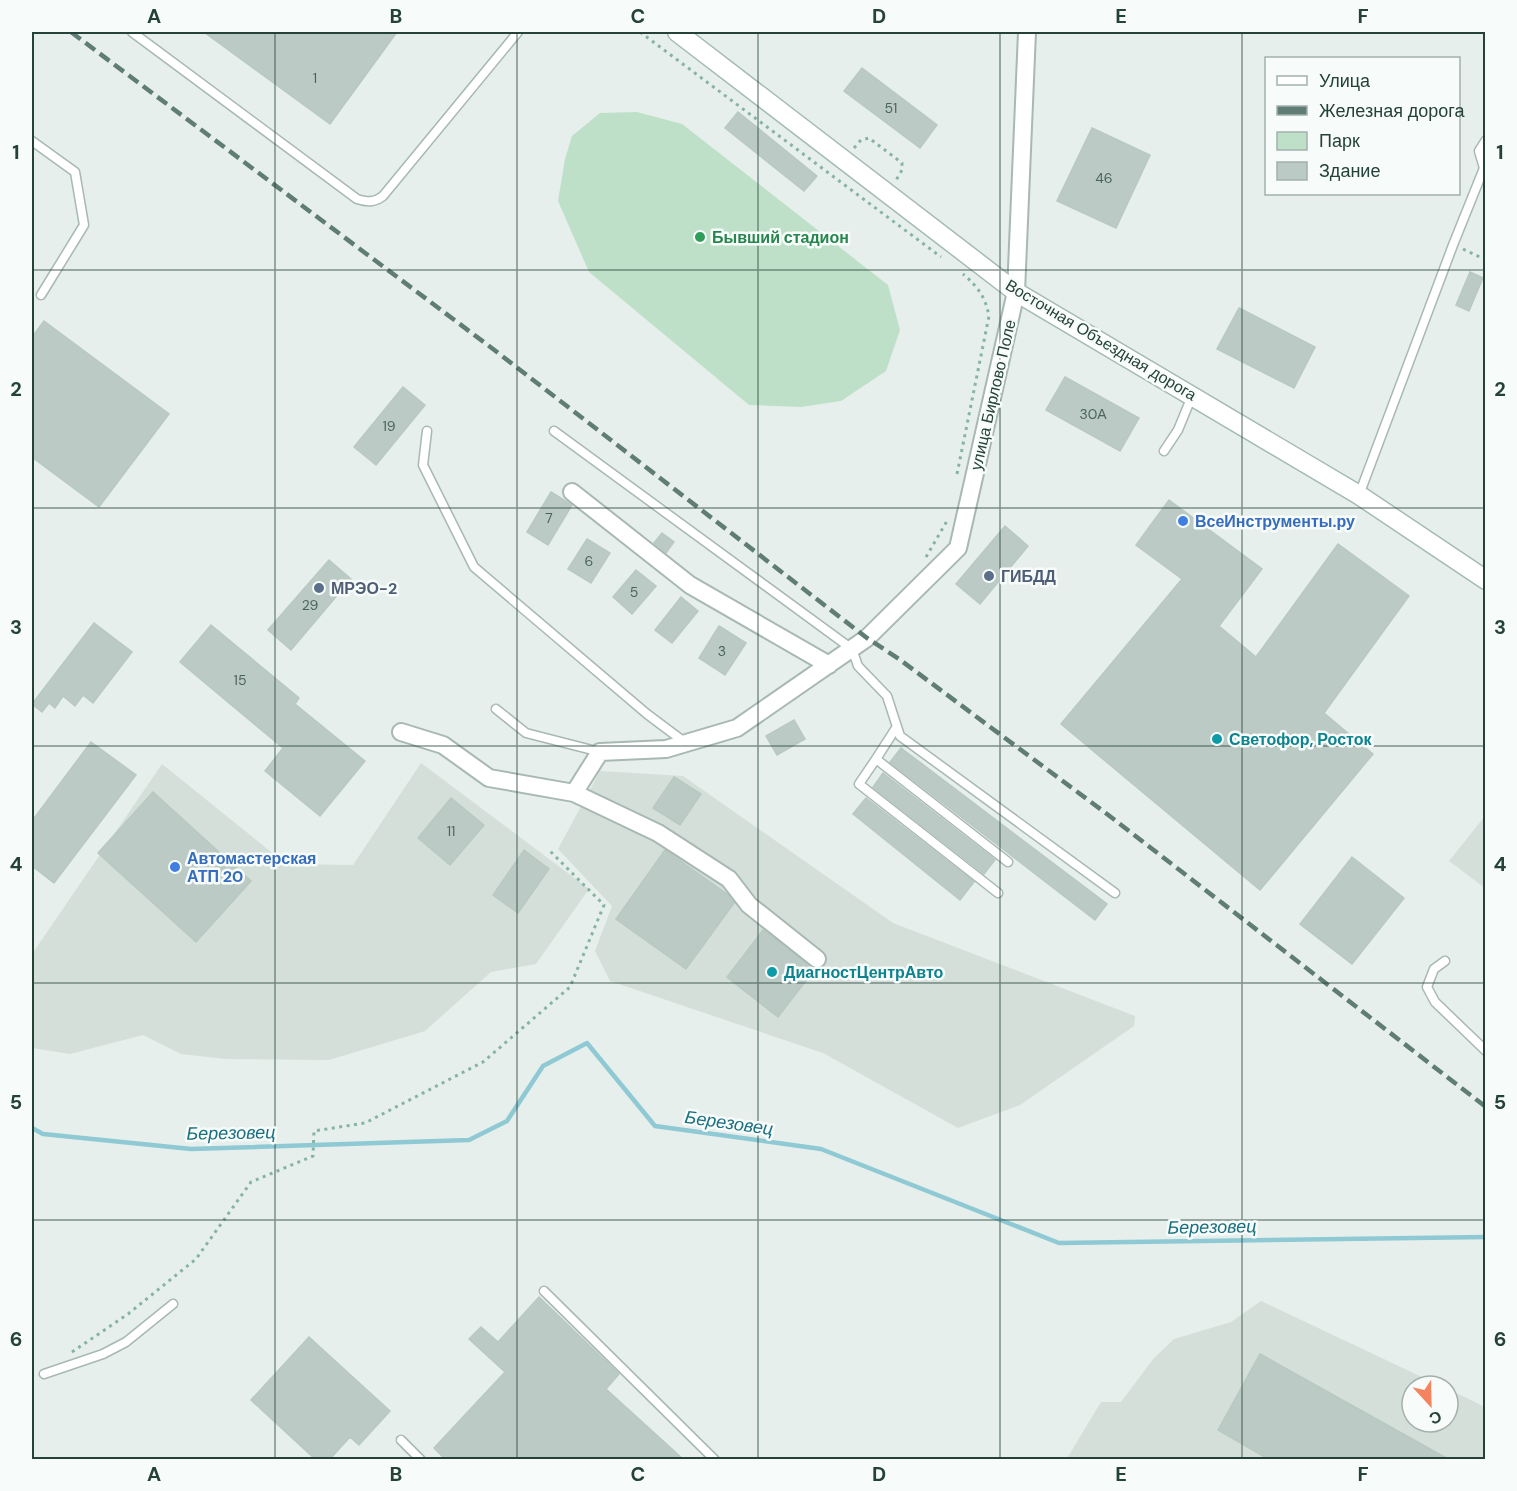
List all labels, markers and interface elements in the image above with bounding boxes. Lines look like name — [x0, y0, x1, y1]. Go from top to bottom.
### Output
text: A — [147, 3, 161, 29]
text: B — [390, 3, 402, 29]
text: C — [631, 3, 645, 29]
text: D — [872, 3, 886, 29]
text: E — [1115, 3, 1127, 29]
text: F — [1357, 3, 1369, 29]
legend — [1265, 57, 1460, 195]
house number: 1 — [313, 69, 317, 87]
text: Улица — [1319, 69, 1371, 93]
house number: 51 — [885, 99, 897, 117]
text: Железная дорога — [1319, 99, 1465, 123]
text: Парк — [1319, 129, 1360, 153]
text: 1 — [12, 139, 20, 165]
text: 1 — [1496, 139, 1504, 165]
text: Здание — [1319, 159, 1380, 183]
house number: 46 — [1095, 169, 1113, 187]
place label: Бывший стадион — [712, 227, 849, 248]
marker: Бывший стадион — [693, 230, 707, 244]
street label: Восточная Объездная дорога — [1002, 275, 1200, 406]
street label: улица Бирлово Поле — [965, 317, 1021, 472]
text: 2 — [10, 376, 22, 402]
text: 2 — [1494, 376, 1506, 402]
house number: 30А — [1079, 405, 1107, 423]
house number: 19 — [382, 417, 396, 435]
house number: 7 — [545, 509, 553, 527]
place label: ВсеИнструменты.ру — [1195, 511, 1355, 532]
marker: ВсеИнструменты.ру — [1176, 514, 1190, 528]
house number: 6 — [585, 552, 593, 570]
place label: ГИБДД — [1001, 566, 1056, 587]
marker: ГИБДД — [982, 569, 996, 583]
place label: МРЭО-2 — [331, 578, 397, 599]
marker: МРЭО-2 — [312, 581, 326, 595]
house number: 5 — [630, 583, 638, 601]
house number: 29 — [302, 596, 319, 614]
text: 3 — [10, 614, 22, 640]
text: 3 — [1494, 614, 1506, 640]
house number: 3 — [718, 642, 726, 660]
house number: 15 — [234, 671, 246, 689]
place label: Светофор, Росток — [1229, 729, 1372, 750]
marker: Светофор, Росток — [1210, 732, 1224, 746]
house number: 11 — [447, 822, 455, 840]
place label: Автомастерская АТП 20 — [187, 848, 316, 887]
text: 4 — [10, 851, 23, 877]
text: 4 — [1494, 851, 1507, 877]
marker: Автомастерская АТП 20 — [168, 860, 182, 874]
place label: ДиагностЦентрАвто — [784, 962, 944, 983]
marker: ДиагностЦентрАвто — [765, 965, 779, 979]
text: 5 — [10, 1089, 22, 1115]
text: 5 — [1494, 1089, 1506, 1115]
water label: Березовец — [683, 1105, 775, 1141]
water label: Березовец — [186, 1120, 276, 1146]
water label: Березовец — [1167, 1214, 1257, 1240]
text: 6 — [10, 1326, 22, 1352]
text: 6 — [1494, 1326, 1506, 1352]
north arrow — [1400, 1374, 1460, 1434]
text: С — [1426, 1406, 1445, 1430]
text: A — [147, 1461, 161, 1487]
text: B — [390, 1461, 402, 1487]
text: C — [631, 1461, 645, 1487]
text: D — [872, 1461, 886, 1487]
text: E — [1115, 1461, 1127, 1487]
text: F — [1357, 1461, 1369, 1487]

